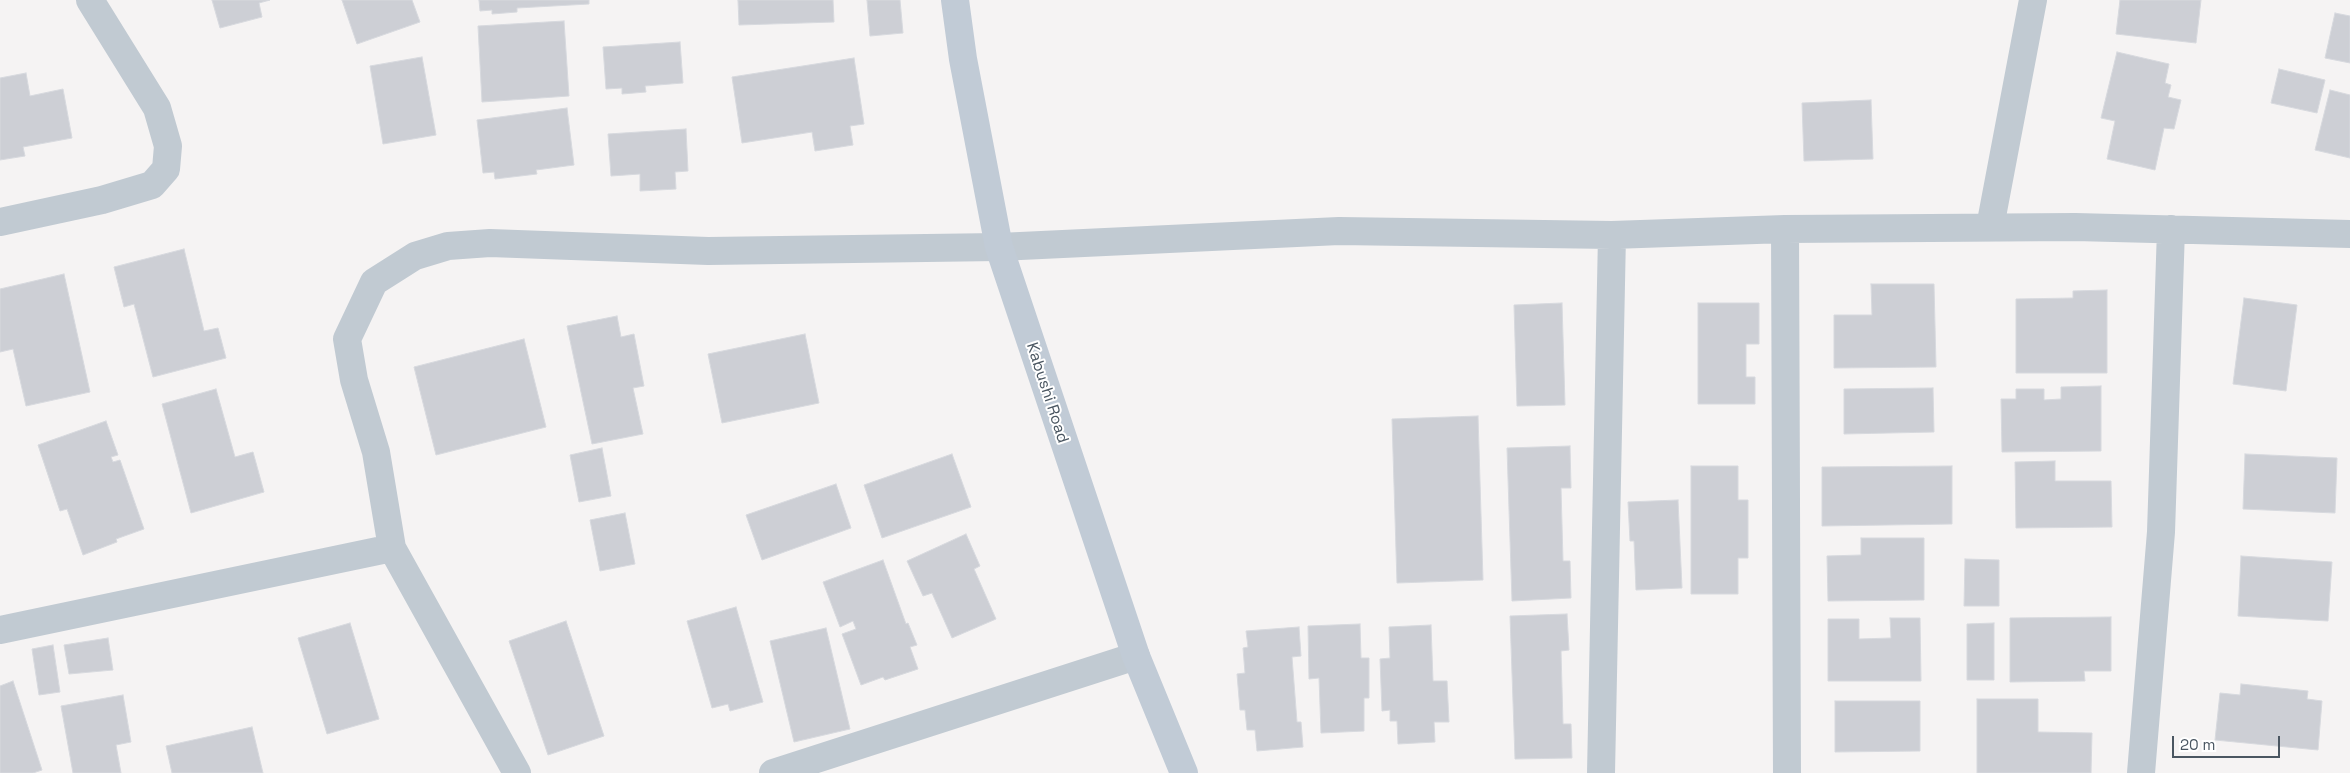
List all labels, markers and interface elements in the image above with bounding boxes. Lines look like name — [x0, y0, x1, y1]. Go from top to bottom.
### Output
street label: Kabushi Road — [1022, 340, 1072, 446]
scale bar — [2175, 726, 2282, 758]
text: 20 m — [2180, 735, 2215, 754]

